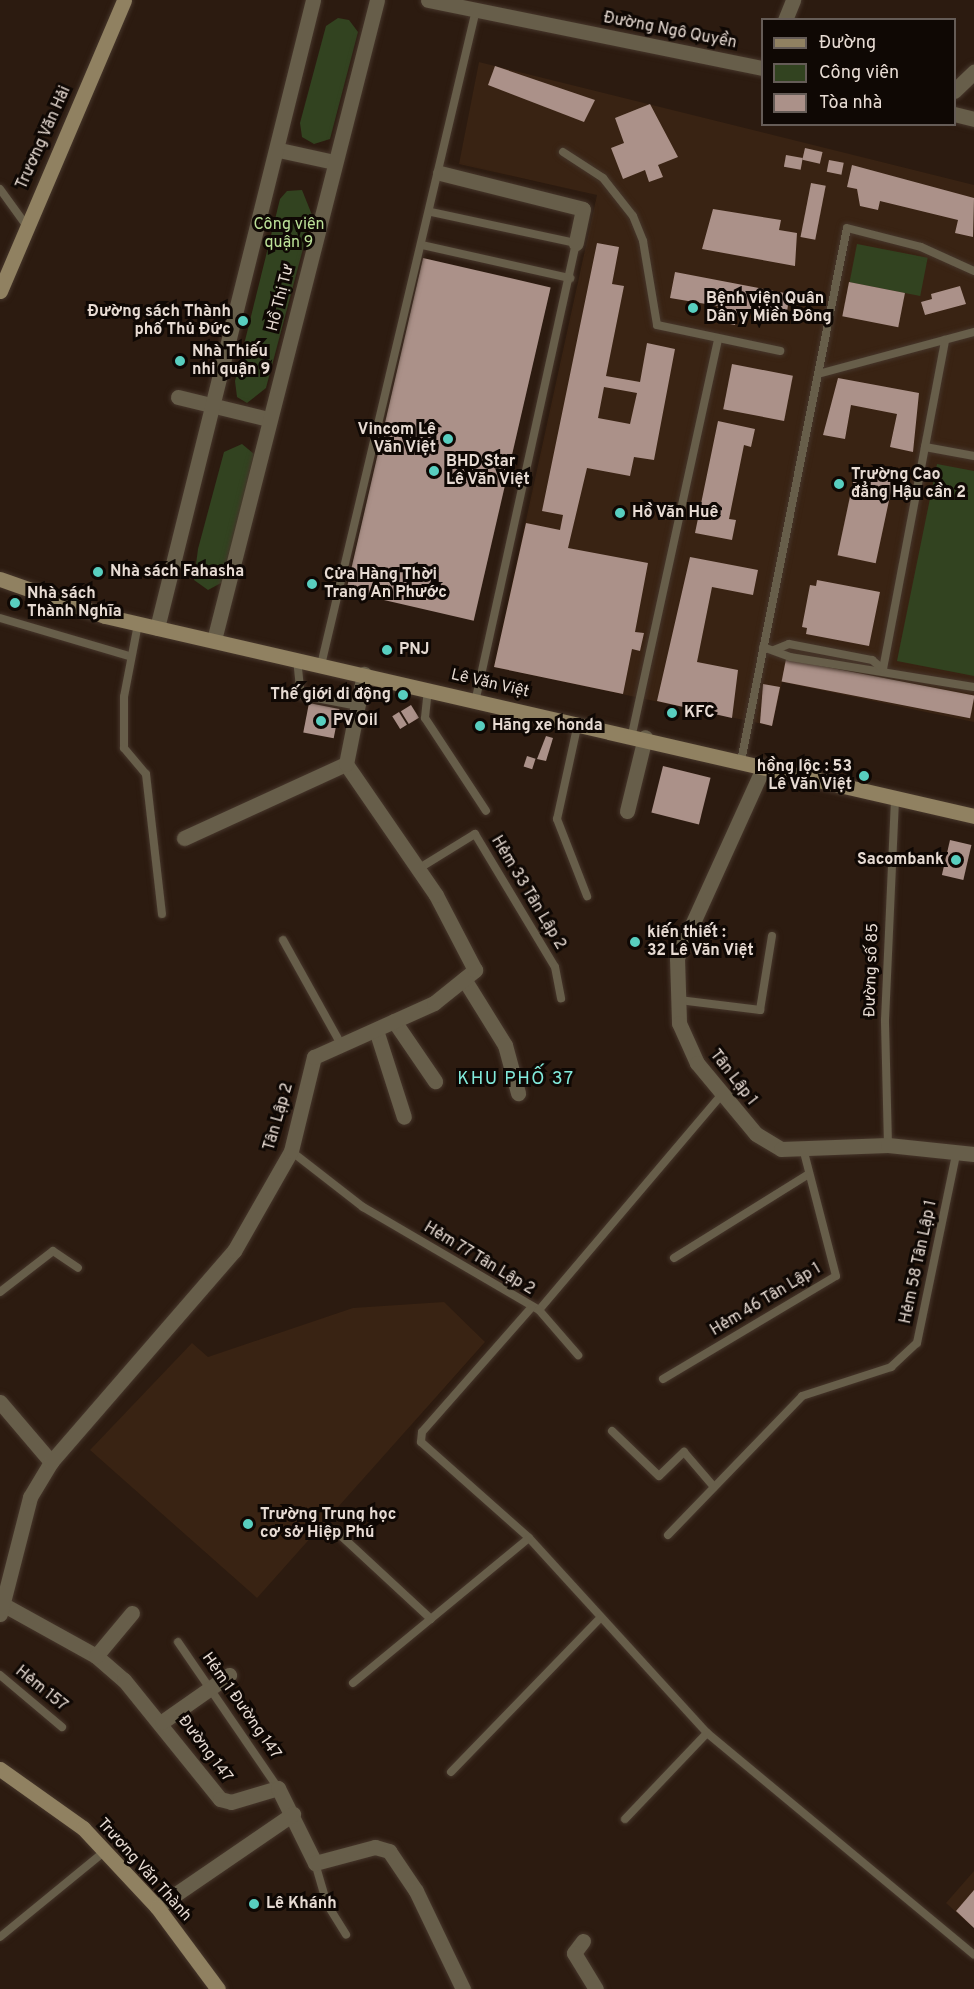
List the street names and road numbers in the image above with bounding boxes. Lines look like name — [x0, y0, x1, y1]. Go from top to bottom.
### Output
street label: Đường Ngô Quyền — [602, 9, 738, 53]
street label: Trương Văn Hải — [13, 83, 75, 193]
street label: Hồ Thị Tư — [263, 262, 299, 334]
street label: Lê Văn Việt — [448, 666, 532, 702]
street label: Hẻm 33 Tân Lập 2 — [486, 832, 570, 954]
street label: Đường số 85 — [861, 922, 883, 1018]
street label: Tân Lập 1 — [705, 1046, 761, 1110]
street label: Tân Lập 2 — [260, 1081, 298, 1153]
street label: Hẻm 58 Tân Lập 1 — [896, 1198, 942, 1326]
street label: Hẻm 77 Tân Lập 2 — [419, 1218, 539, 1300]
street label: Hẻm 46 Tân Lập 1 — [707, 1259, 825, 1341]
street label: Hẻm 1 Đường 147 — [197, 1649, 285, 1763]
street label: Hẻm 157 — [11, 1662, 71, 1716]
street label: Đường 147 — [174, 1712, 236, 1786]
street label: Trương Văn Thành — [92, 1814, 196, 1926]

